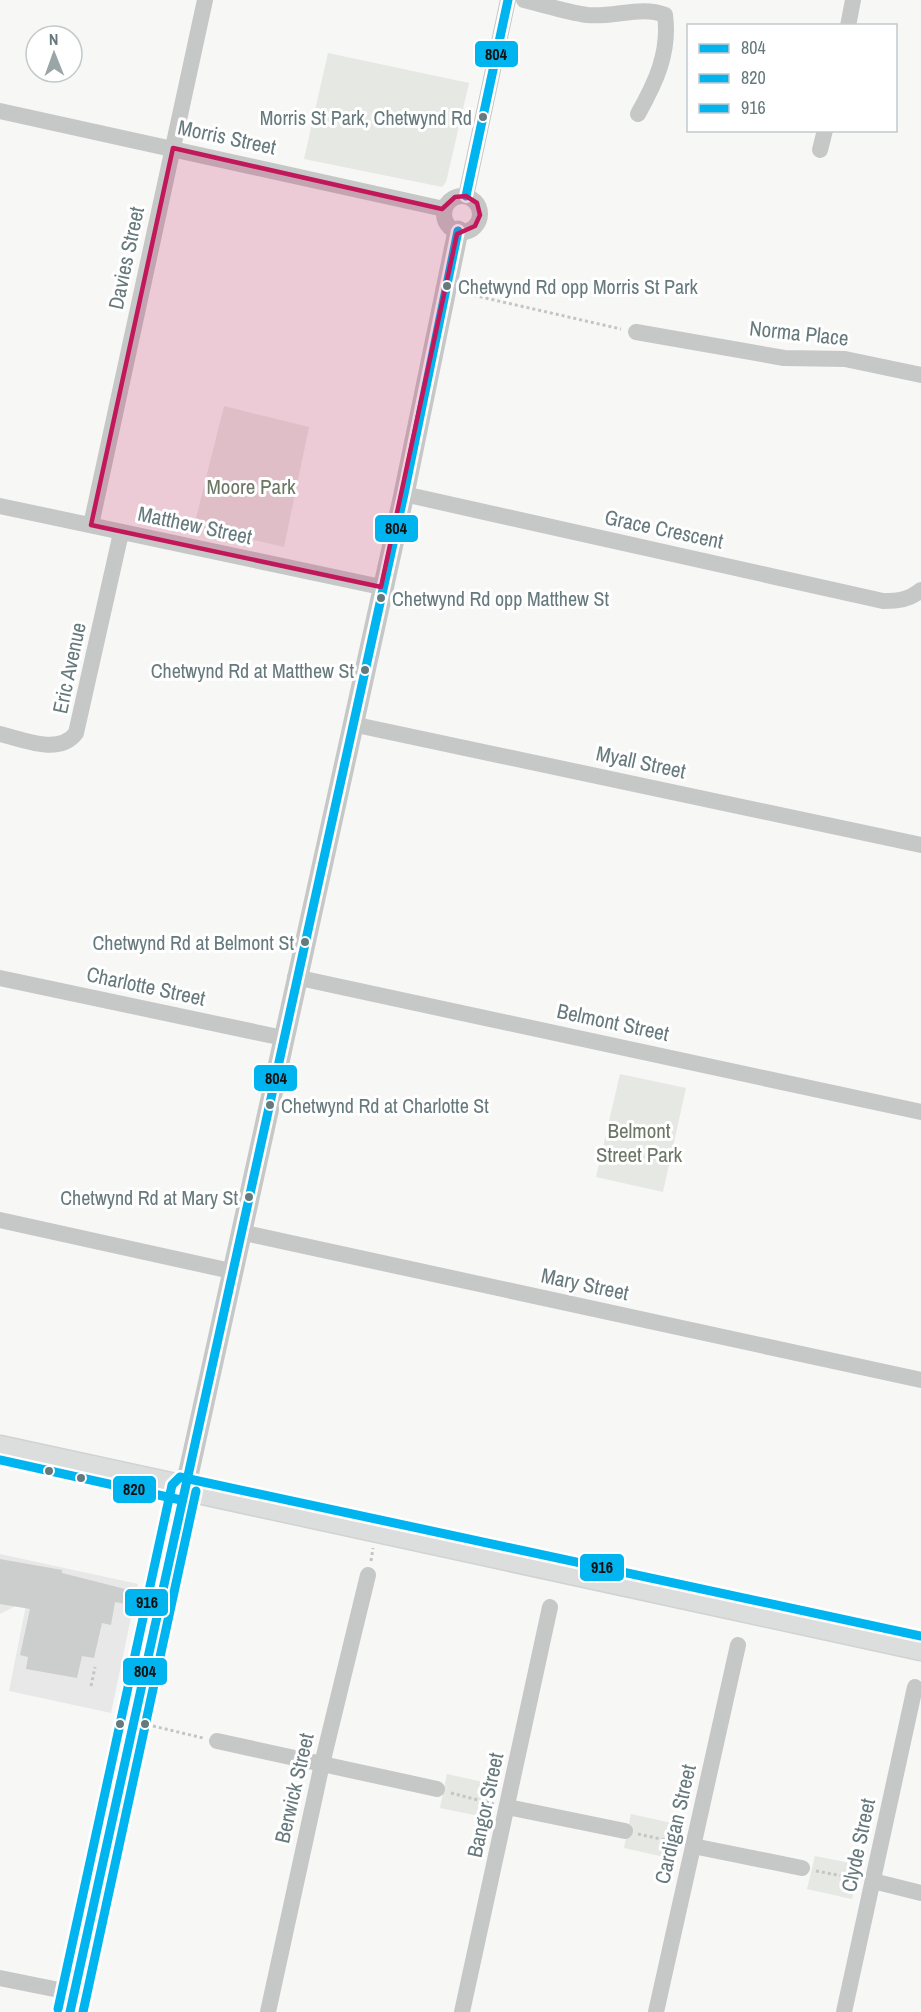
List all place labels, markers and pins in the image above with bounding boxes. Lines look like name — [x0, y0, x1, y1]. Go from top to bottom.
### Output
place label: Morris St Park, Chetwynd Rd — [260, 104, 472, 131]
marker: Morris St Park, Chetwynd Rd — [477, 111, 489, 123]
place label: Chetwynd Rd opp Morris St Park — [458, 273, 699, 300]
marker: Chetwynd Rd opp Morris St Park — [441, 280, 453, 292]
place label: Chetwynd Rd opp Matthew St — [392, 585, 609, 612]
marker: Chetwynd Rd opp Matthew St — [375, 592, 387, 604]
place label: Chetwynd Rd at Matthew St — [151, 657, 354, 684]
marker: Chetwynd Rd at Matthew St — [359, 664, 371, 676]
place label: Chetwynd Rd at Belmont St — [93, 929, 294, 956]
marker: Chetwynd Rd at Belmont St — [299, 936, 311, 948]
place label: Chetwynd Rd at Charlotte St — [281, 1092, 489, 1119]
marker: Chetwynd Rd at Charlotte St — [264, 1099, 276, 1111]
place label: Chetwynd Rd at Mary St — [60, 1184, 238, 1211]
marker: Chetwynd Rd at Mary St — [243, 1191, 255, 1203]
unlabelled marker — [43, 1465, 55, 1477]
unlabelled marker — [75, 1472, 87, 1484]
unlabelled marker — [114, 1718, 126, 1730]
unlabelled marker — [139, 1718, 151, 1730]

